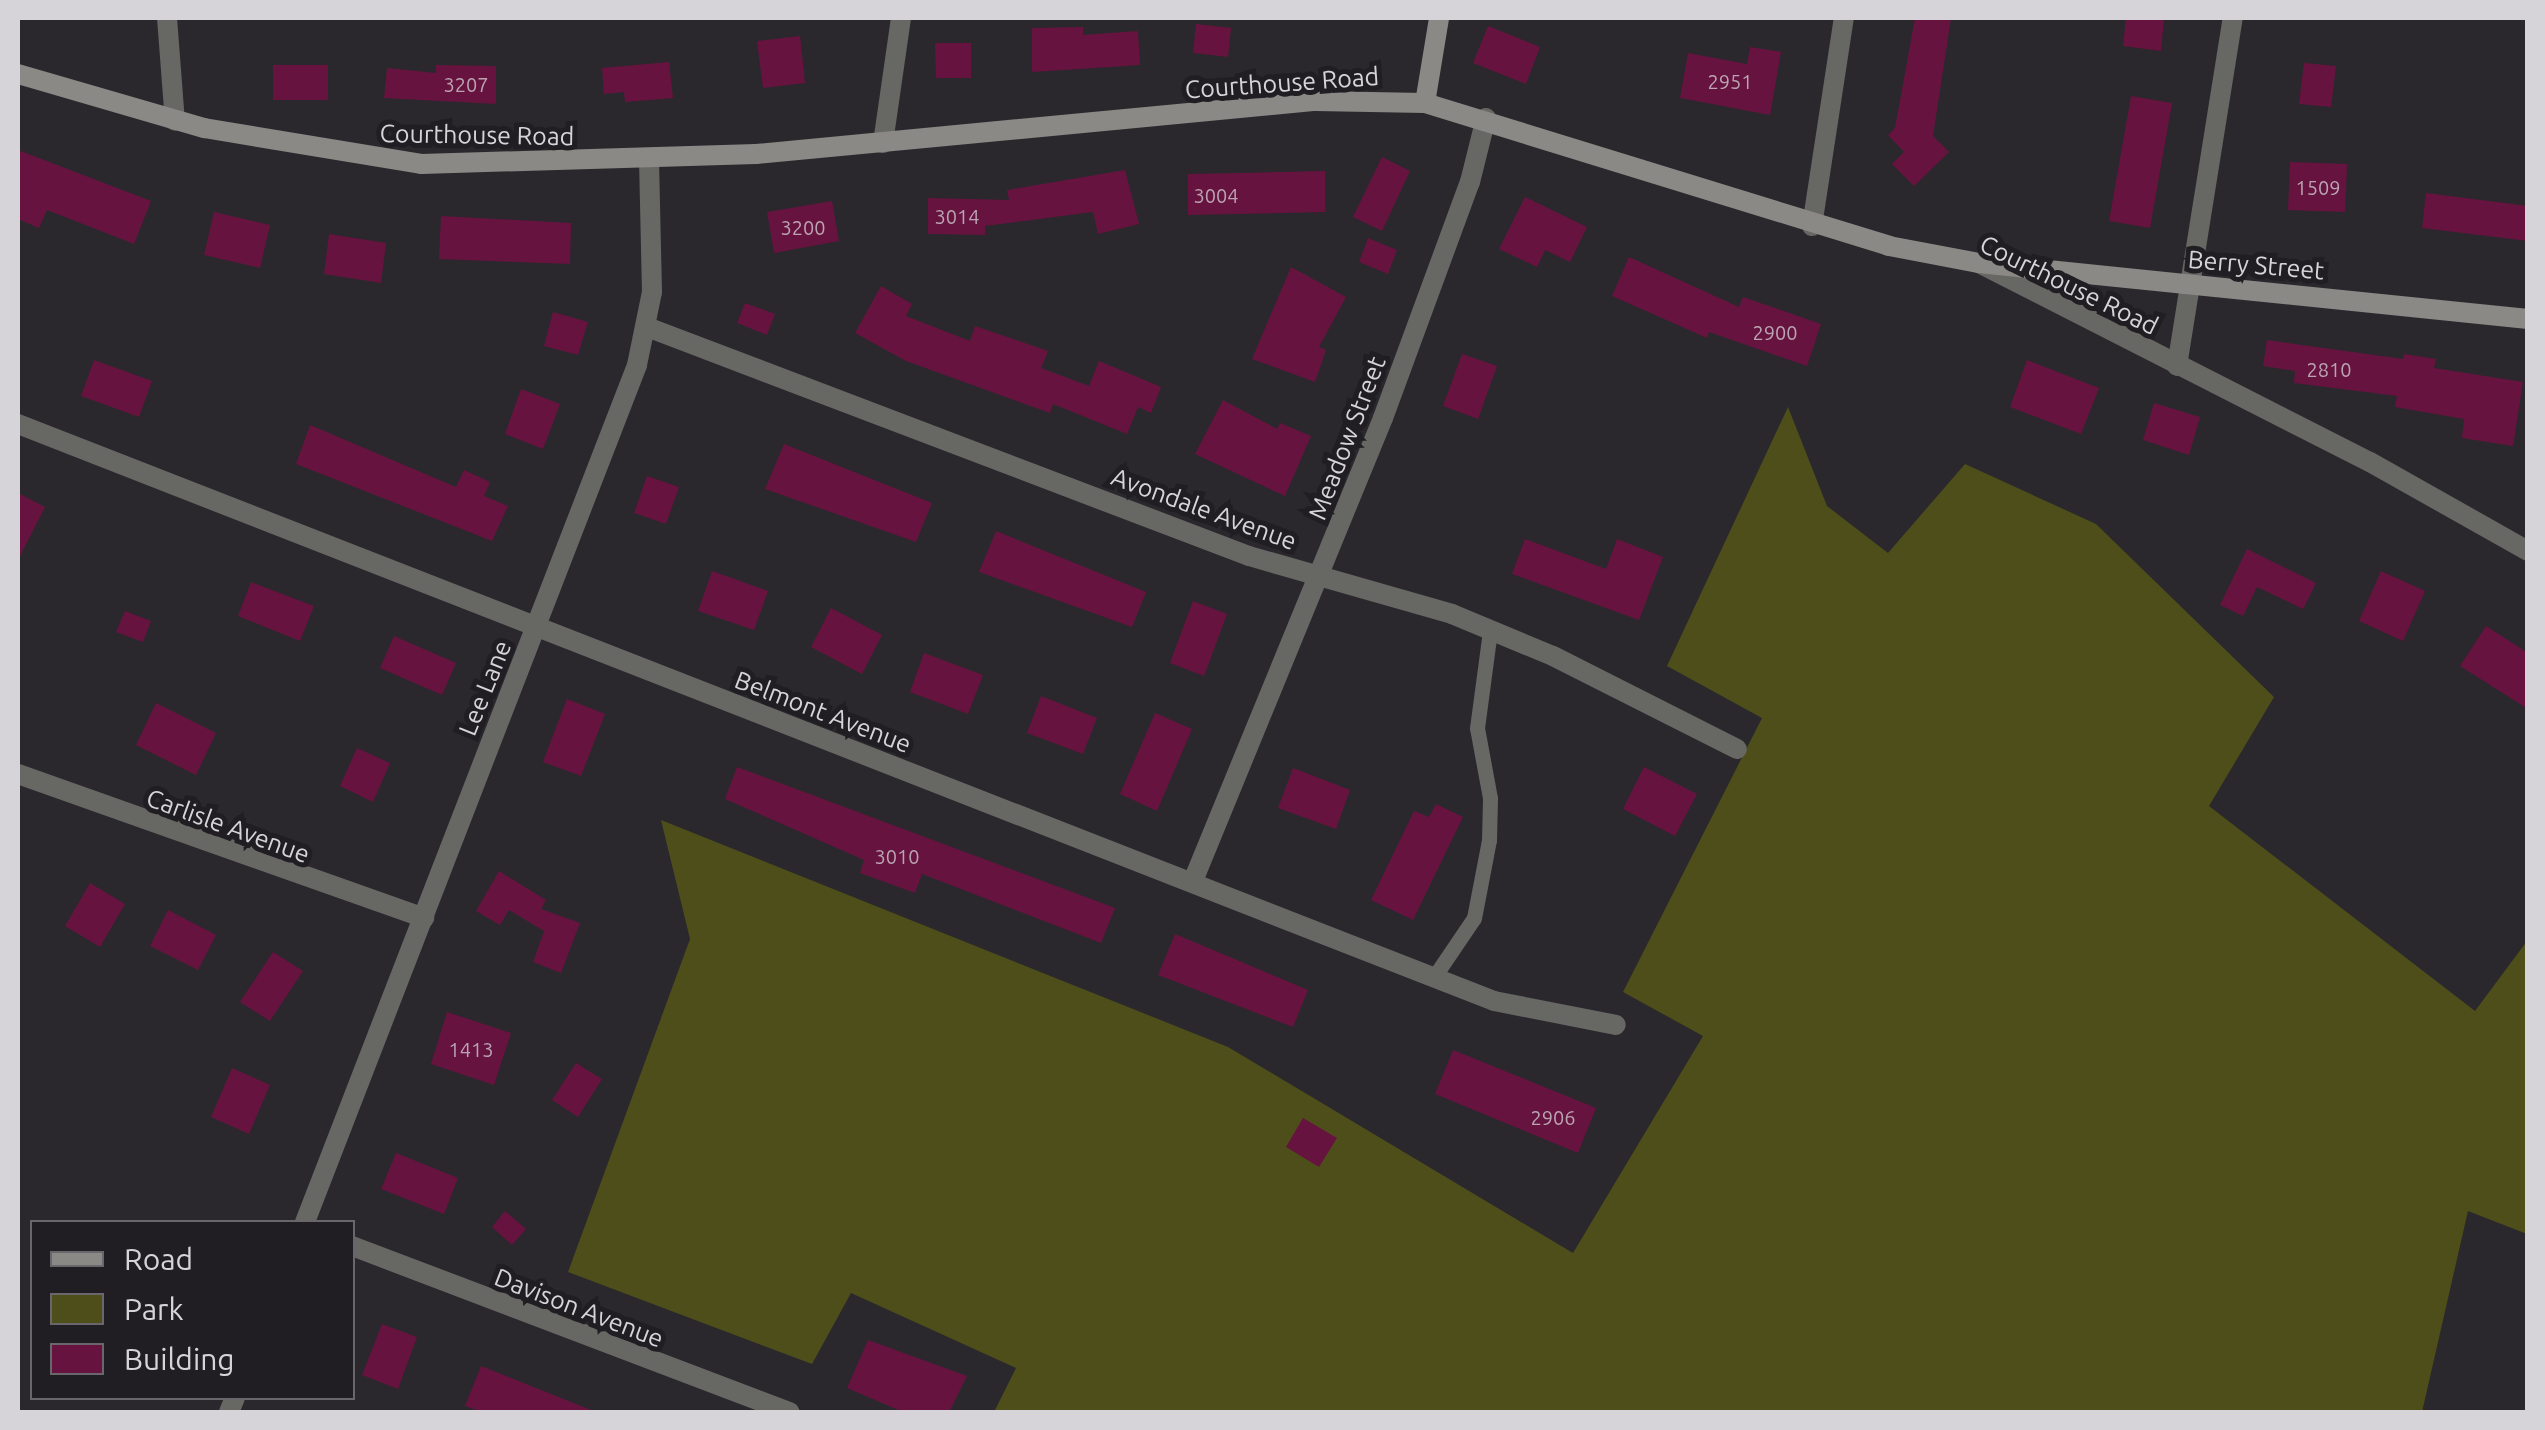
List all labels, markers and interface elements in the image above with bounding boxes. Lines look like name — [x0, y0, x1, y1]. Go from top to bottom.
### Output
street label: Courthouse Road — [1184, 61, 1380, 105]
house number: 2951 — [1707, 69, 1753, 93]
house number: 3207 — [443, 72, 489, 96]
street label: Courthouse Road — [379, 118, 575, 152]
house number: 1509 — [2295, 175, 2341, 199]
house number: 3004 — [1193, 183, 1239, 207]
house number: 3014 — [934, 204, 980, 228]
house number: 3200 — [780, 215, 826, 239]
street label: Courthouse Road — [1975, 229, 2163, 341]
street label: Berry Street — [2187, 244, 2325, 286]
house number: 2900 — [1752, 320, 1798, 344]
street label: Meadow Street — [1302, 352, 1392, 524]
house number: 2810 — [2306, 357, 2352, 381]
street label: Avondale Avenue — [1107, 462, 1301, 556]
street label: Lee Lane — [452, 636, 518, 740]
street label: Belmont Avenue — [731, 665, 915, 759]
street label: Carlisle Avenue — [142, 783, 314, 869]
house number: 3010 — [874, 844, 920, 868]
house number: 1413 — [448, 1037, 494, 1061]
house number: 2906 — [1530, 1105, 1576, 1129]
legend — [30, 1220, 355, 1400]
text: Road — [124, 1242, 193, 1276]
street label: Davison Avenue — [490, 1262, 668, 1354]
text: Park — [124, 1292, 184, 1326]
text: Building — [124, 1342, 235, 1376]

